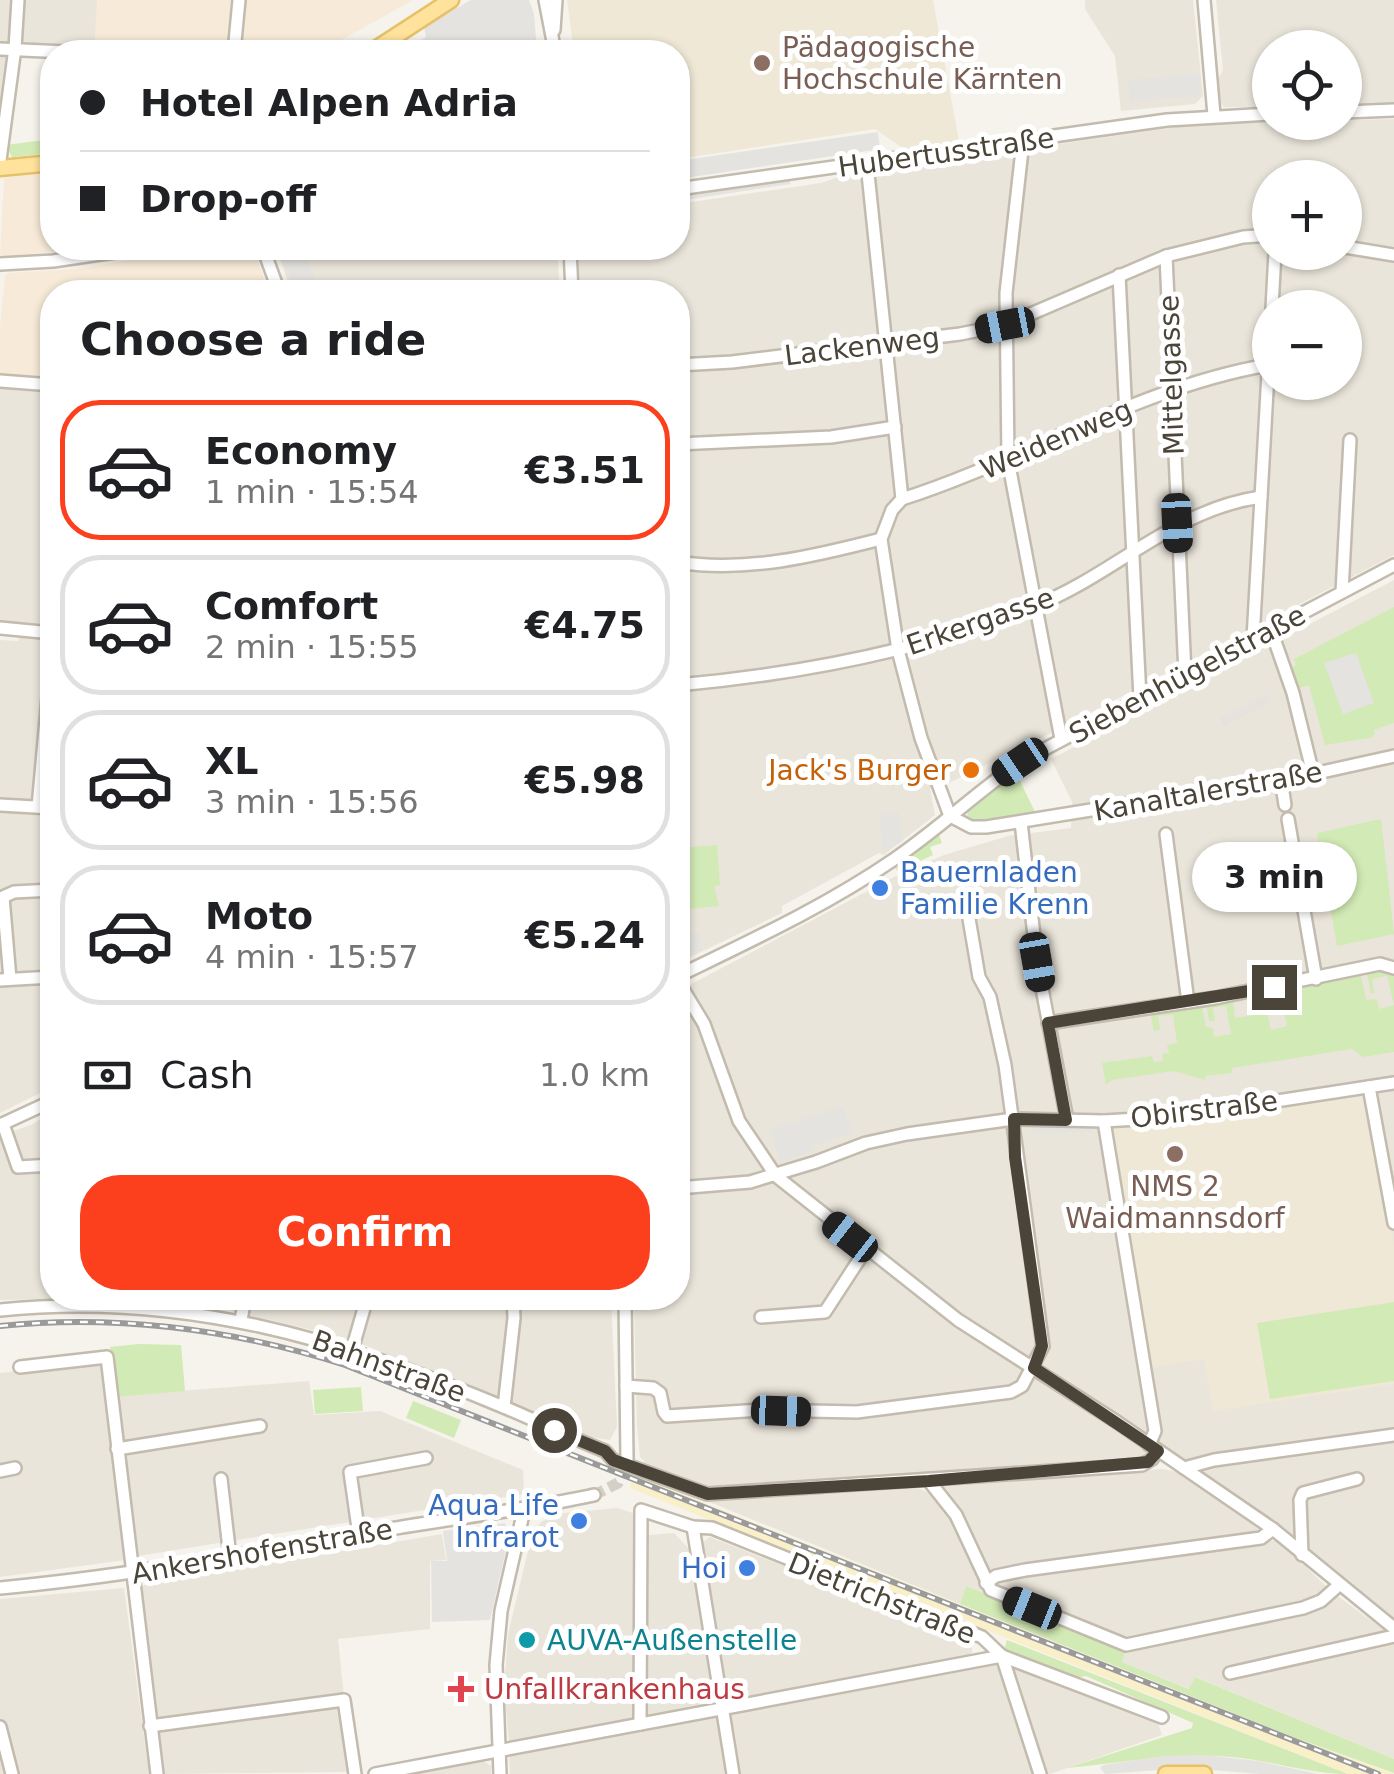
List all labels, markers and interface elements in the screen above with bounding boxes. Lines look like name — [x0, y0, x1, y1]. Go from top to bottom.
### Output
map controls — [1252, 30, 1362, 400]
button: locate — [1252, 30, 1362, 140]
place label: Pädagogische Hochschule Kärnten — [782, 31, 1062, 96]
marker: Pädagogische Hochschule Kärnten — [751, 52, 773, 74]
text: Hotel Alpen Adria — [140, 81, 518, 125]
street label: Hubertusstraße — [836, 121, 1056, 184]
button: + — [1252, 160, 1362, 270]
text: Drop-off — [140, 177, 316, 221]
button: − — [1252, 290, 1362, 400]
street label: Mittelgasse — [1152, 294, 1191, 456]
car — [973, 305, 1037, 345]
text: Choose a ride — [80, 313, 426, 366]
street label: Lackenweg — [783, 321, 942, 372]
street label: Weidenweg — [975, 393, 1137, 486]
icon: car — [85, 425, 175, 515]
text: Economy — [205, 429, 397, 473]
text: €3.51 — [525, 448, 645, 492]
text: 1 min · 15:54 — [205, 473, 419, 511]
car — [1160, 492, 1194, 554]
icon: car — [85, 580, 175, 670]
street label: Erkergasse — [902, 581, 1058, 662]
text: Comfort — [205, 584, 378, 628]
street label: Siebenhügelstraße — [1063, 598, 1311, 751]
text: €4.75 — [525, 603, 645, 647]
text: 2 min · 15:55 — [205, 628, 419, 666]
car — [987, 733, 1053, 791]
icon: car — [85, 735, 175, 825]
text: XL — [205, 739, 259, 783]
place label: Jack's Burger — [766, 754, 951, 787]
street label: Kanaltalerstraße — [1091, 755, 1325, 828]
text: €5.98 — [525, 758, 645, 802]
marker: Jack's Burger — [960, 759, 982, 781]
text: 3 min · 15:56 — [205, 783, 419, 821]
callout: 3 min — [1192, 842, 1356, 912]
place label: Bauernladen Familie Krenn — [900, 856, 1089, 921]
text: 3 min — [1224, 858, 1325, 896]
marker: Bauernladen Familie Krenn — [869, 877, 891, 899]
icon: car — [85, 890, 175, 980]
text: Moto — [205, 894, 313, 938]
text: €5.24 — [525, 913, 645, 957]
car — [1017, 930, 1057, 994]
text: 4 min · 15:57 — [205, 938, 419, 976]
route end — [1252, 965, 1297, 1010]
icon: cash — [80, 1048, 135, 1103]
text: Cash — [160, 1053, 254, 1097]
text: 1.0 km — [539, 1056, 650, 1094]
street label: Obirstraße — [1129, 1084, 1280, 1135]
marker: NMS 2 Waidmannsdorf — [1164, 1143, 1186, 1165]
place label: NMS 2 Waidmannsdorf — [1065, 1170, 1286, 1235]
button: Confirm — [80, 1175, 650, 1290]
car — [817, 1207, 883, 1267]
street label: Bahnstraße — [308, 1323, 470, 1410]
car — [750, 1395, 812, 1427]
route start — [532, 1408, 577, 1453]
place label: Aqua Life Infrarot — [428, 1489, 559, 1554]
marker: Aqua Life Infrarot — [568, 1510, 590, 1532]
street label: Ankershofenstraße — [129, 1512, 395, 1591]
street label: Dietrichstraße — [783, 1546, 980, 1651]
place label: Hoi — [681, 1552, 727, 1585]
marker: Hoi — [736, 1557, 758, 1579]
car — [999, 1583, 1065, 1633]
place label: AUVA-Außenstelle — [547, 1624, 797, 1657]
marker: AUVA-Außenstelle — [516, 1629, 538, 1651]
place label: Unfallkrankenhaus — [484, 1673, 745, 1706]
marker: Unfallkrankenhaus — [448, 1676, 474, 1702]

